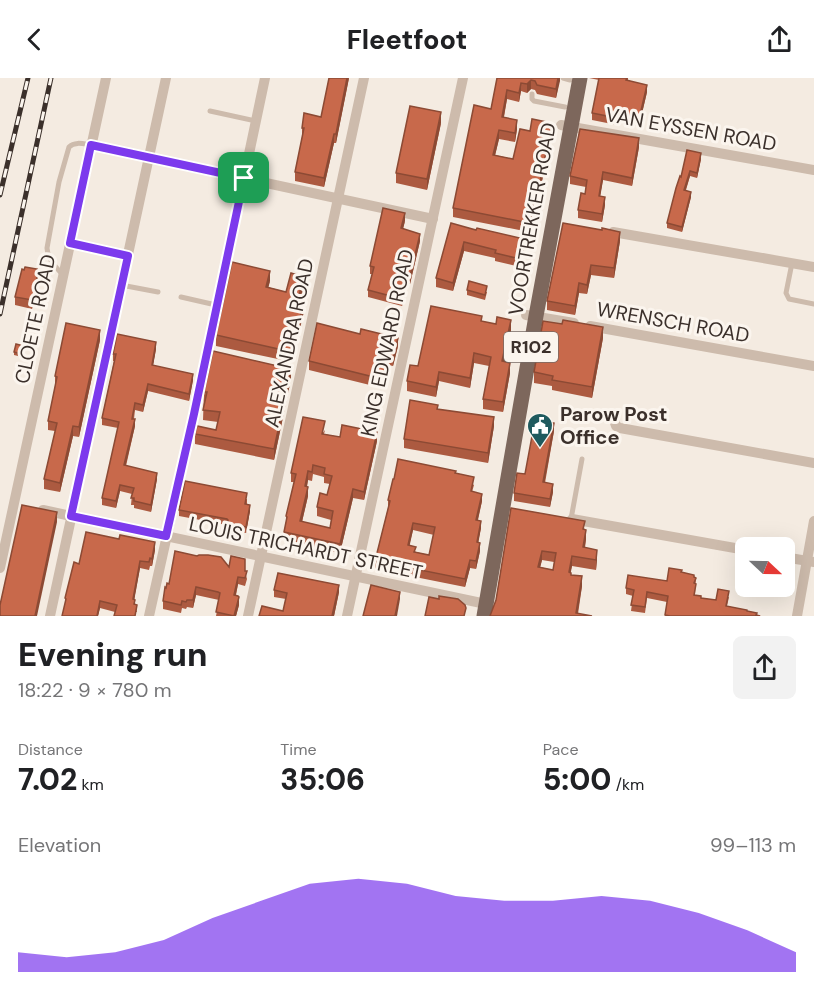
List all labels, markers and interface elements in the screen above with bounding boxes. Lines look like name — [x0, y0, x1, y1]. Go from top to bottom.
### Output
text: Fleetfoot — [347, 22, 467, 57]
icon: back — [18, 23, 51, 56]
icon: share — [763, 23, 796, 56]
street label: VAN EYSSEN ROAD — [604, 101, 778, 157]
street label: VOORTREKKER ROAD — [502, 121, 562, 317]
pin — [218, 152, 269, 203]
icon: arrive — [227, 161, 260, 194]
street label: KING EDWARD ROAD — [354, 247, 420, 439]
street label: CLOETE ROAD — [9, 252, 61, 386]
street label: ALEXANDRA ROAD — [258, 256, 320, 430]
street label: WRENSCH ROAD — [595, 296, 751, 348]
road number: R102 — [504, 332, 558, 362]
place label: Parow Post Office — [560, 401, 667, 450]
public building icon: Parow Post Office — [525, 411, 555, 449]
street label: LOUIS TRICHARDT STREET — [187, 511, 425, 585]
north arrow — [735, 537, 795, 597]
map controls — [735, 537, 795, 597]
text: Evening run — [18, 633, 207, 676]
button: share — [733, 636, 796, 699]
text: 18:22 · 9 × 780 m — [18, 677, 172, 703]
text: Distance — [18, 739, 83, 760]
text: Time — [280, 739, 317, 760]
text: Pace — [543, 739, 579, 760]
text: 7.02 — [18, 760, 77, 799]
text: 35:06 — [280, 760, 365, 799]
text: 5:00 — [543, 760, 612, 799]
text: km — [77, 774, 104, 795]
text: /km — [612, 774, 644, 795]
text: Elevation — [18, 832, 101, 858]
text: 99–113 m — [710, 832, 796, 858]

